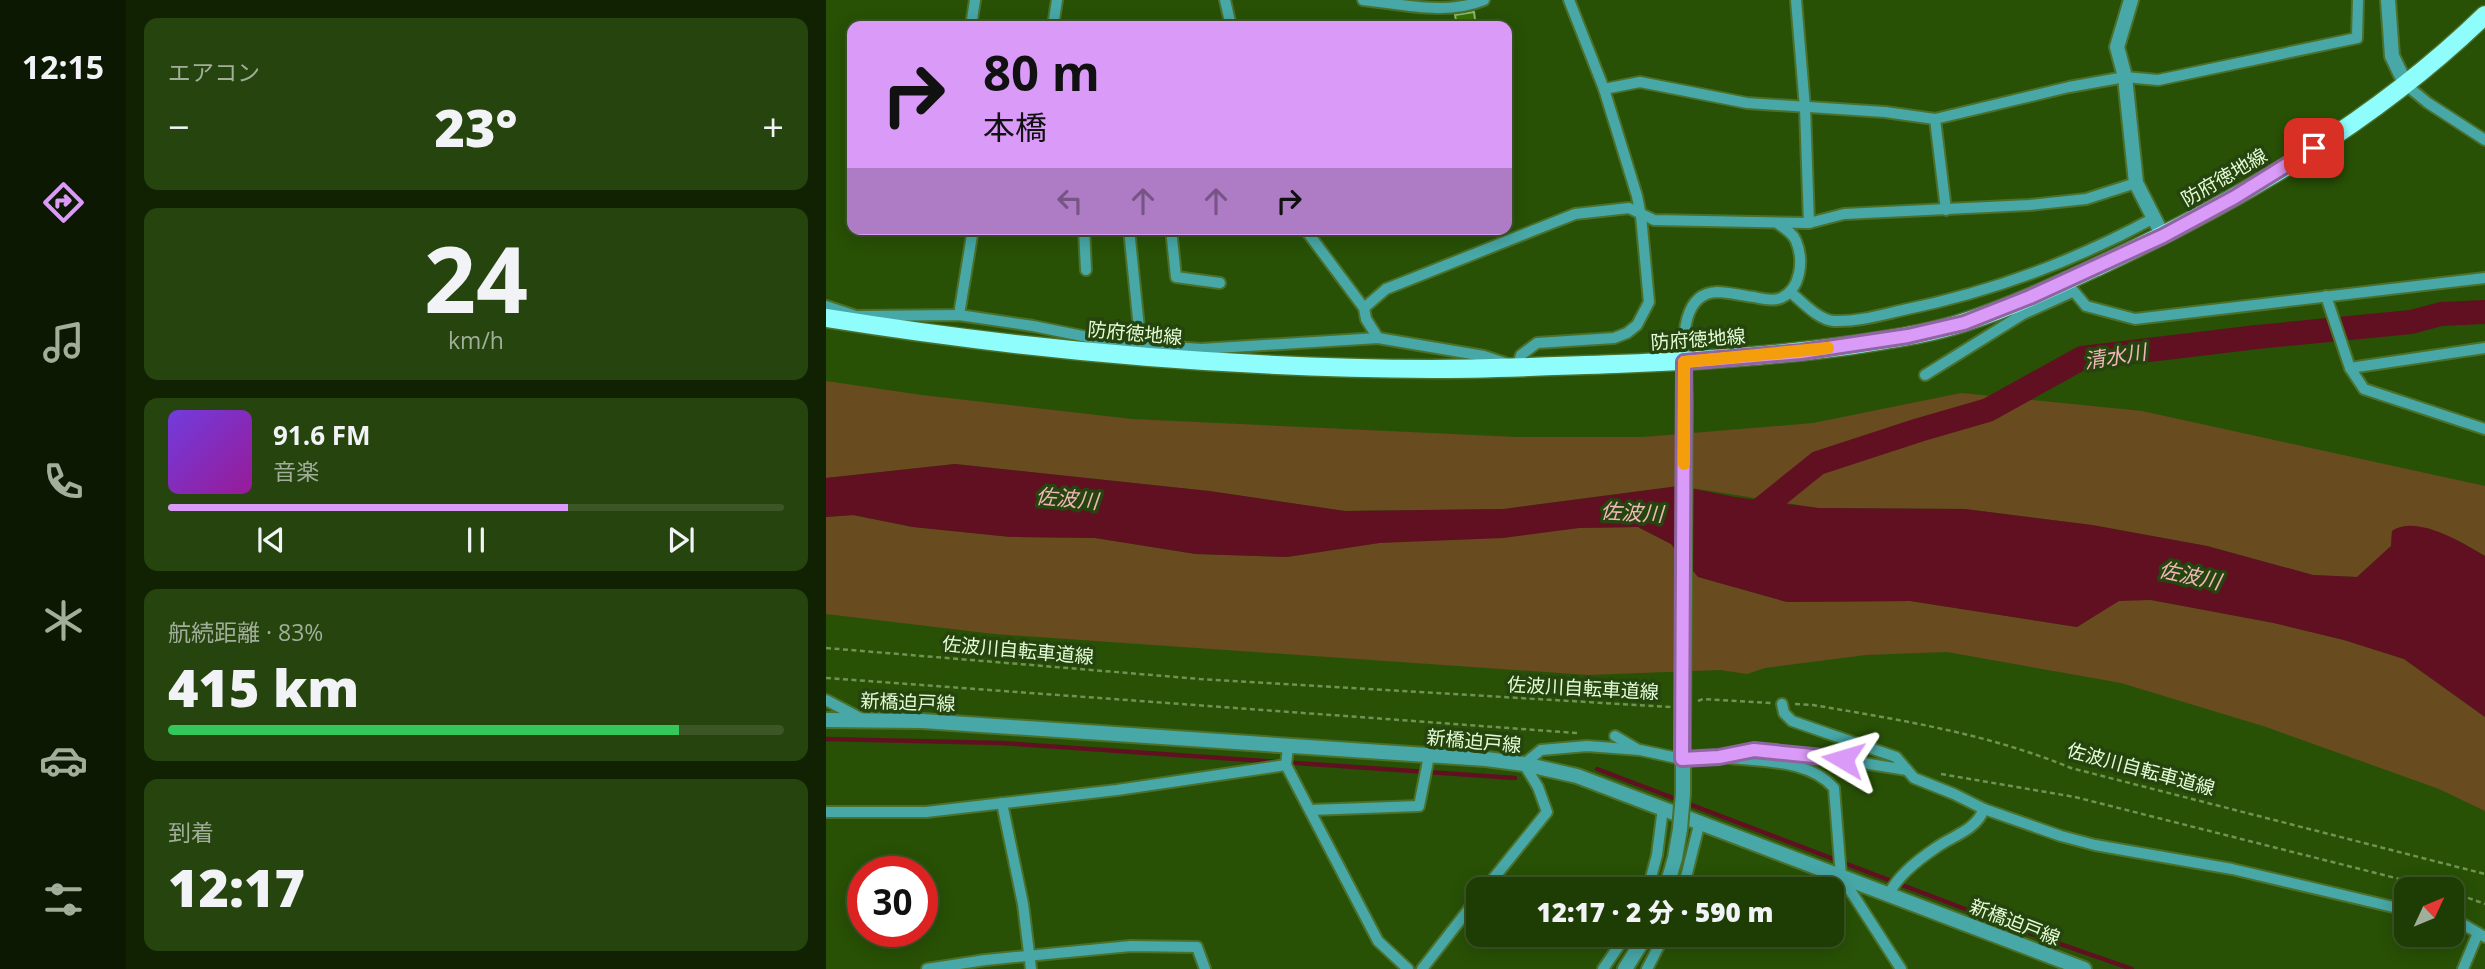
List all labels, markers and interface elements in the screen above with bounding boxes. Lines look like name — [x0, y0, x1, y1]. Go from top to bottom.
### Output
text: 80 m — [983, 39, 1100, 105]
text: 12:15 — [22, 45, 104, 88]
icon: right — [868, 49, 959, 140]
text: エアコン — [168, 56, 260, 88]
text: 23° — [435, 91, 517, 162]
text: − — [168, 100, 190, 152]
text: + — [762, 100, 784, 152]
text: 本橋 — [983, 105, 1047, 148]
pin — [2284, 118, 2344, 178]
icon: arrive — [2295, 129, 2333, 167]
street label: 防府徳地線 — [2176, 142, 2272, 212]
icon: directions — [39, 178, 88, 227]
icon: left — [1051, 182, 1089, 220]
icon: ahead — [1124, 182, 1162, 220]
icon: ahead — [1197, 182, 1235, 220]
icon: right — [1270, 182, 1308, 220]
text: 24 — [424, 216, 528, 340]
street label: 防府徳地線 — [1087, 316, 1183, 350]
icon: music — [39, 318, 88, 367]
street label: 防府徳地線 — [1650, 323, 1746, 355]
text: km/h — [448, 324, 504, 356]
water label: 清水川 — [2082, 337, 2150, 375]
text: 91.6 FM — [273, 417, 371, 453]
text: 音楽 — [273, 455, 319, 487]
icon: phone — [39, 457, 88, 506]
water label: 佐波川 — [1034, 481, 1102, 515]
water label: 佐波川 — [1600, 496, 1666, 528]
icon: previous — [252, 521, 290, 559]
icon: pause — [457, 521, 495, 559]
icon: next — [662, 521, 700, 559]
water label: 佐波川 — [2156, 555, 2226, 596]
icon: climate — [39, 596, 88, 645]
text: 航続距離 · 83% — [168, 616, 323, 648]
street label: 佐波川自転車道線 — [941, 630, 1095, 670]
text: 415 km — [168, 651, 359, 722]
street label: 佐波川自転車道線 — [1506, 671, 1660, 705]
street label: 新橋迫戸線 — [860, 687, 956, 717]
position arrow — [1806, 722, 1880, 796]
street label: 新橋迫戸線 — [1426, 724, 1522, 758]
icon: car — [39, 736, 88, 785]
street label: 佐波川自転車道線 — [2064, 737, 2218, 801]
text: 到着 — [168, 816, 214, 848]
text: 12:17 — [168, 851, 305, 922]
speed limit sign: 30 — [847, 856, 938, 947]
icon: filters — [39, 875, 88, 924]
north arrow — [2394, 877, 2464, 947]
map controls — [2394, 877, 2464, 947]
street label: 新橋迫戸線 — [1966, 893, 2064, 951]
text: 12:17 · 2 分 · 590 m — [1537, 894, 1773, 930]

